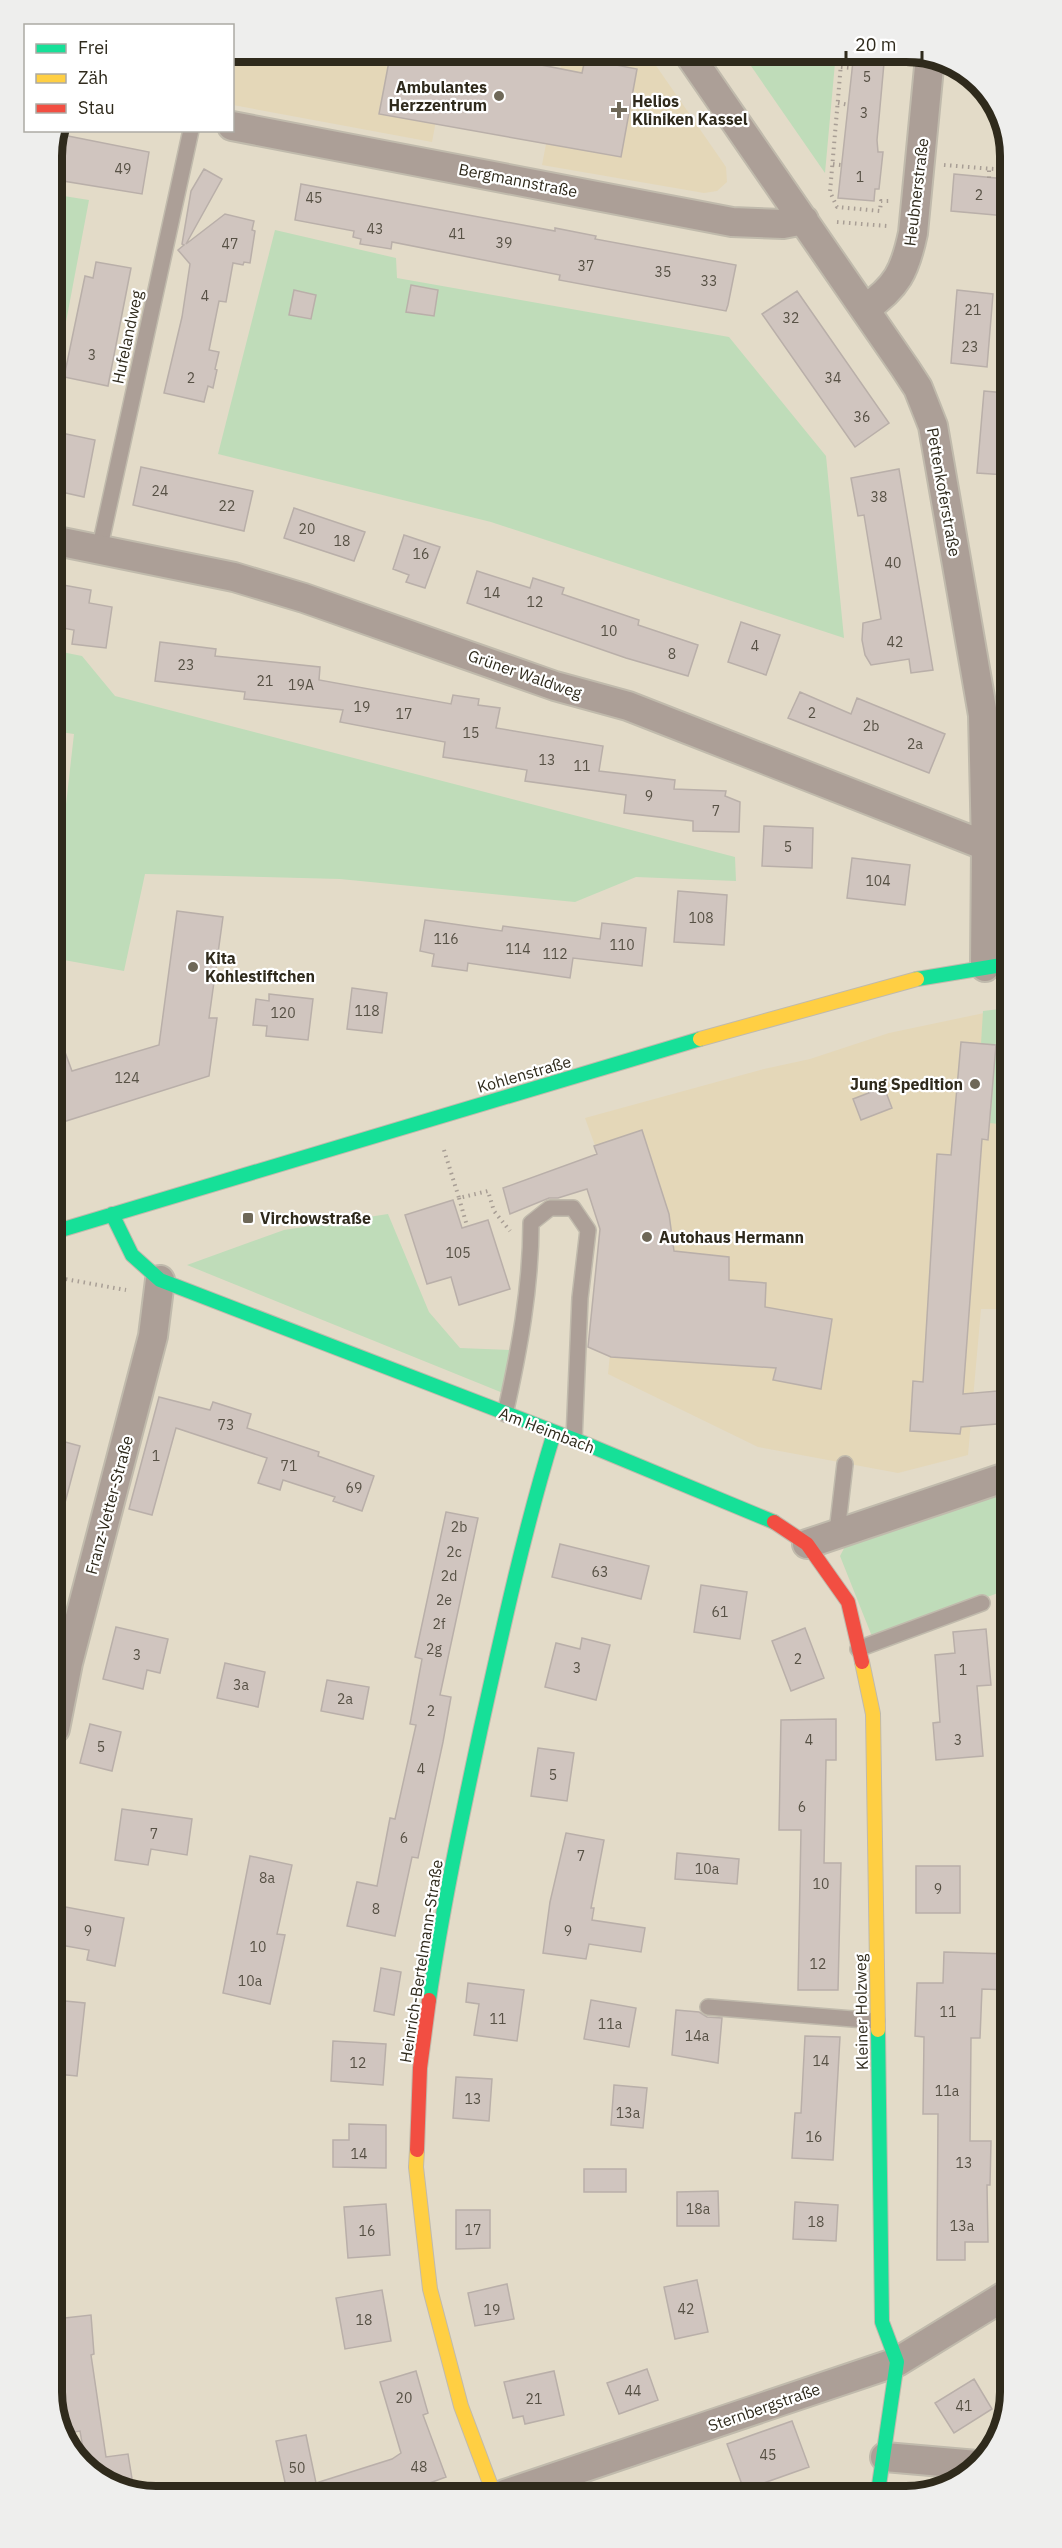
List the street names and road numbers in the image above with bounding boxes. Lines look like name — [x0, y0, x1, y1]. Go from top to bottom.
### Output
street label: Heubnerstraße — [899, 137, 933, 247]
street label: Bergmannstraße — [457, 159, 579, 201]
street label: Hufelandweg — [107, 288, 147, 386]
street label: Pettenkoferstraße — [923, 426, 965, 558]
street label: Grüner Waldweg — [465, 645, 585, 703]
street label: Kohlenstraße — [475, 1051, 573, 1097]
street label: Am Heimbach — [496, 1403, 598, 1457]
street label: Franz-Vetter-Straße — [81, 1433, 137, 1577]
street label: Heinrich-Bertelmann-Straße — [395, 1858, 447, 2064]
street label: Kleiner Holzweg — [850, 1953, 872, 2070]
street label: Sternbergstraße — [705, 2378, 823, 2436]

